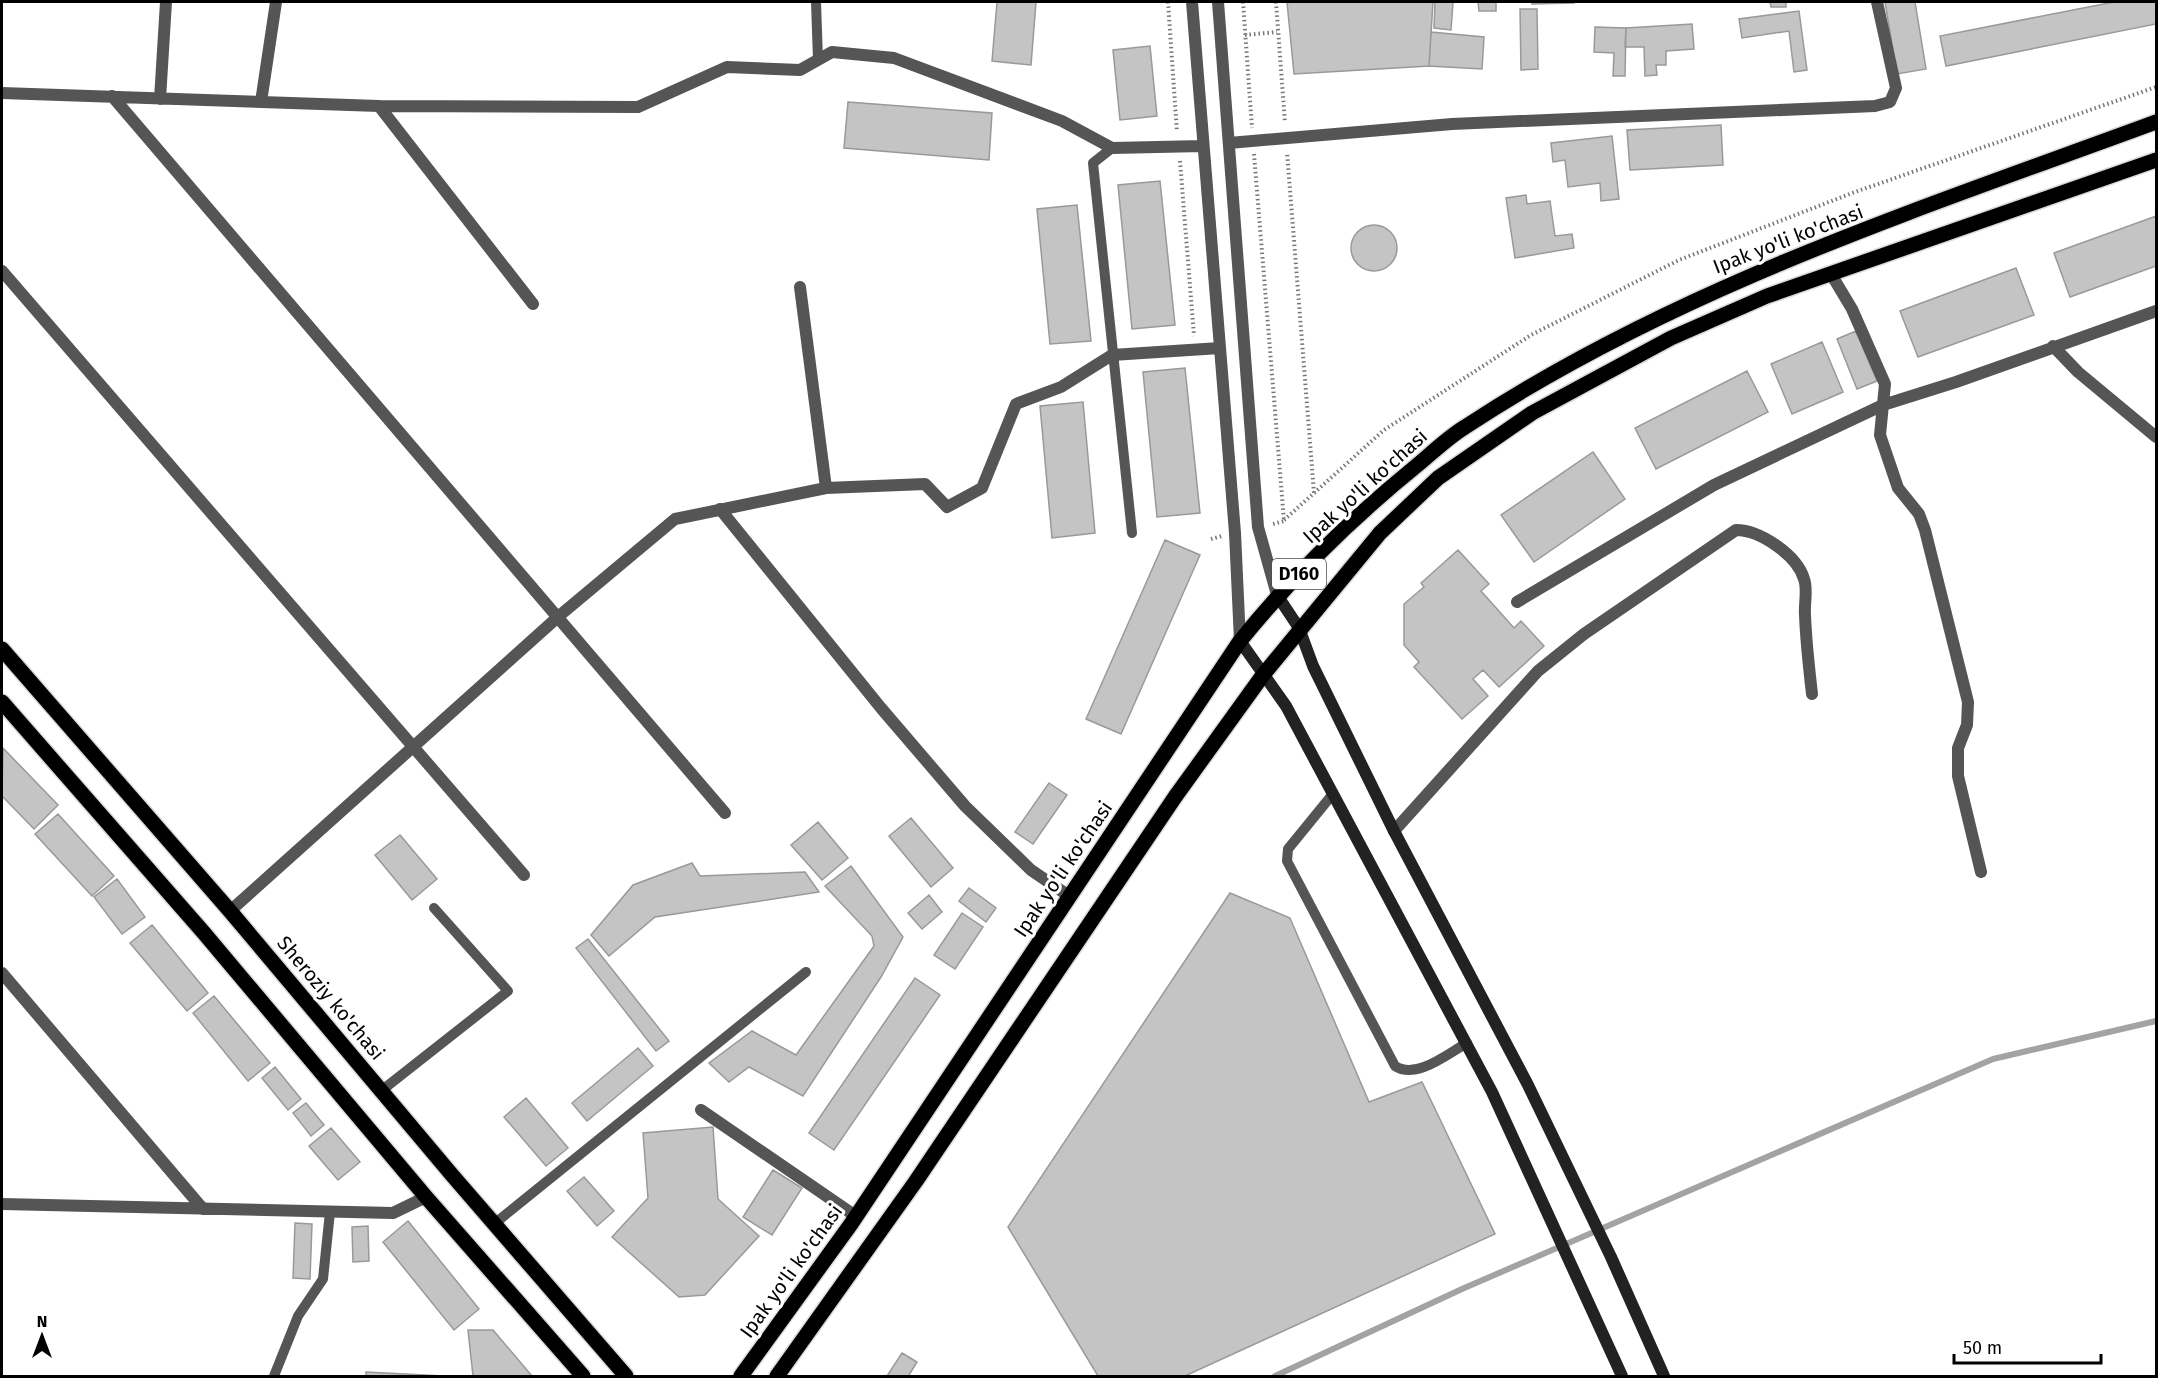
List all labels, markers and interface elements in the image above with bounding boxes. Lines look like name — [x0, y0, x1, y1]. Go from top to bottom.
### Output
street label: Ipak yo'li ko'chasi — [1709, 199, 1867, 279]
street label: Ipak yo'li ko'chasi — [1298, 424, 1432, 548]
road number: D160 — [1272, 559, 1326, 589]
street label: Ipak yo'li ko'chasi — [1009, 796, 1117, 942]
street label: Sheroziy ko'chasi — [272, 931, 390, 1065]
street label: Ipak yo'li ko'chasi — [735, 1200, 847, 1342]
north arrow — [12, 1306, 72, 1366]
text: N — [37, 1312, 47, 1331]
scale bar — [1954, 1327, 2101, 1365]
text: 50 m — [1963, 1337, 2002, 1359]

